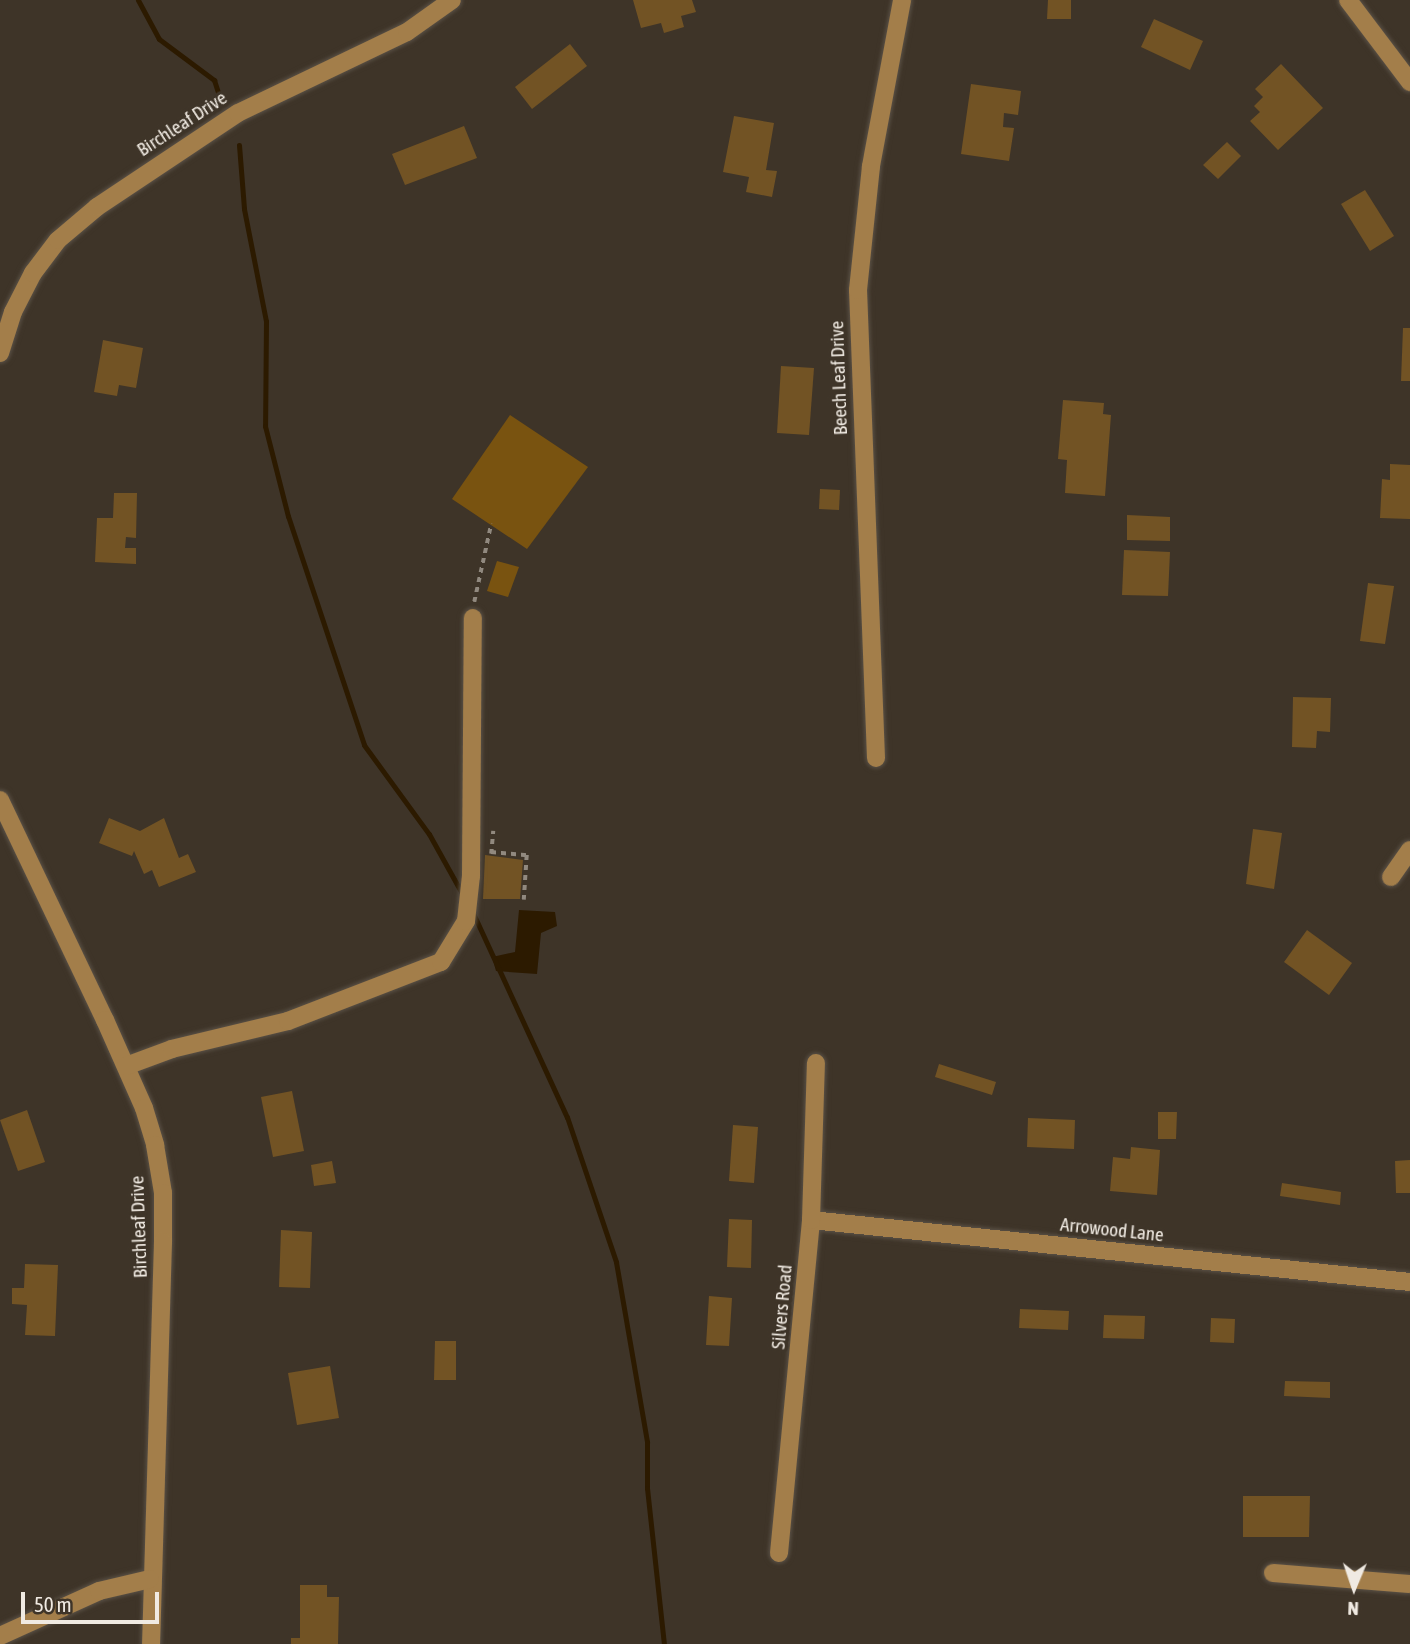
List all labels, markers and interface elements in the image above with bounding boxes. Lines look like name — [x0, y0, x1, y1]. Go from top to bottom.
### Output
street label: Birchleaf Drive — [133, 87, 231, 161]
street label: Beech Leaf Drive — [826, 320, 852, 436]
street label: Birchleaf Drive — [126, 1176, 152, 1278]
street label: Arrowood Lane — [1059, 1213, 1165, 1247]
street label: Silvers Road — [767, 1264, 797, 1350]
north arrow — [1319, 1553, 1389, 1623]
scale bar — [24, 1578, 163, 1622]
text: 50 m — [34, 1592, 72, 1616]
text: N — [1347, 1598, 1359, 1620]

